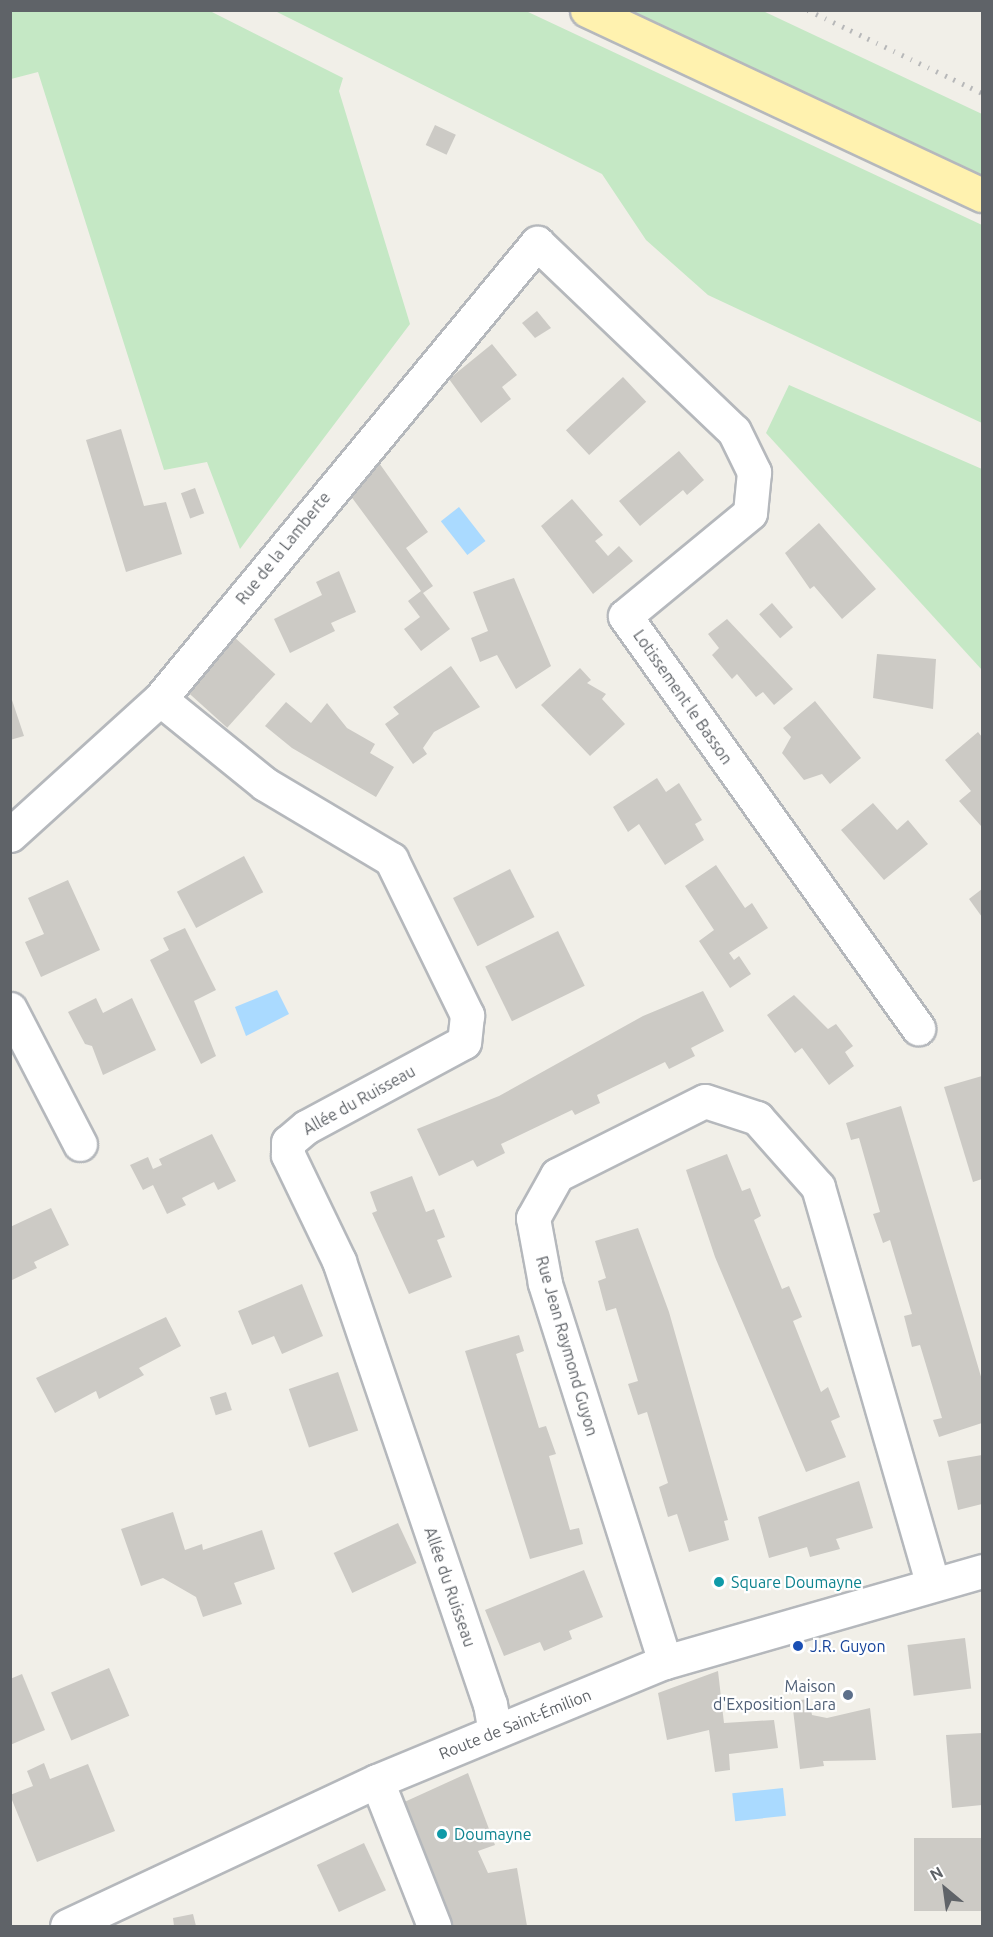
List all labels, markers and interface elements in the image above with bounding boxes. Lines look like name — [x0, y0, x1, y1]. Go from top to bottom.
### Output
street label: Rue de la Lamberte — [232, 488, 334, 608]
street label: Lotissement le Basson — [629, 626, 737, 768]
street label: Allée du Ruisseau — [300, 1061, 418, 1139]
street label: Rue Jean Raymond Guyon — [532, 1254, 602, 1438]
street label: Allée du Ruisseau — [421, 1525, 479, 1649]
place label: Square Doumayne — [731, 1572, 862, 1592]
marker: Square Doumayne — [712, 1575, 726, 1589]
place label: J.R. Guyon — [810, 1636, 886, 1656]
marker: J.R. Guyon — [791, 1639, 805, 1653]
place label: Maison d'Exposition Lara — [713, 1676, 836, 1714]
street label: Route de Saint-Émilion — [436, 1685, 594, 1763]
marker: Maison d'Exposition Lara — [841, 1688, 855, 1702]
place label: Doumayne — [454, 1824, 531, 1844]
marker: Doumayne — [435, 1827, 449, 1841]
north arrow — [915, 1859, 975, 1919]
text: N — [927, 1862, 946, 1884]

